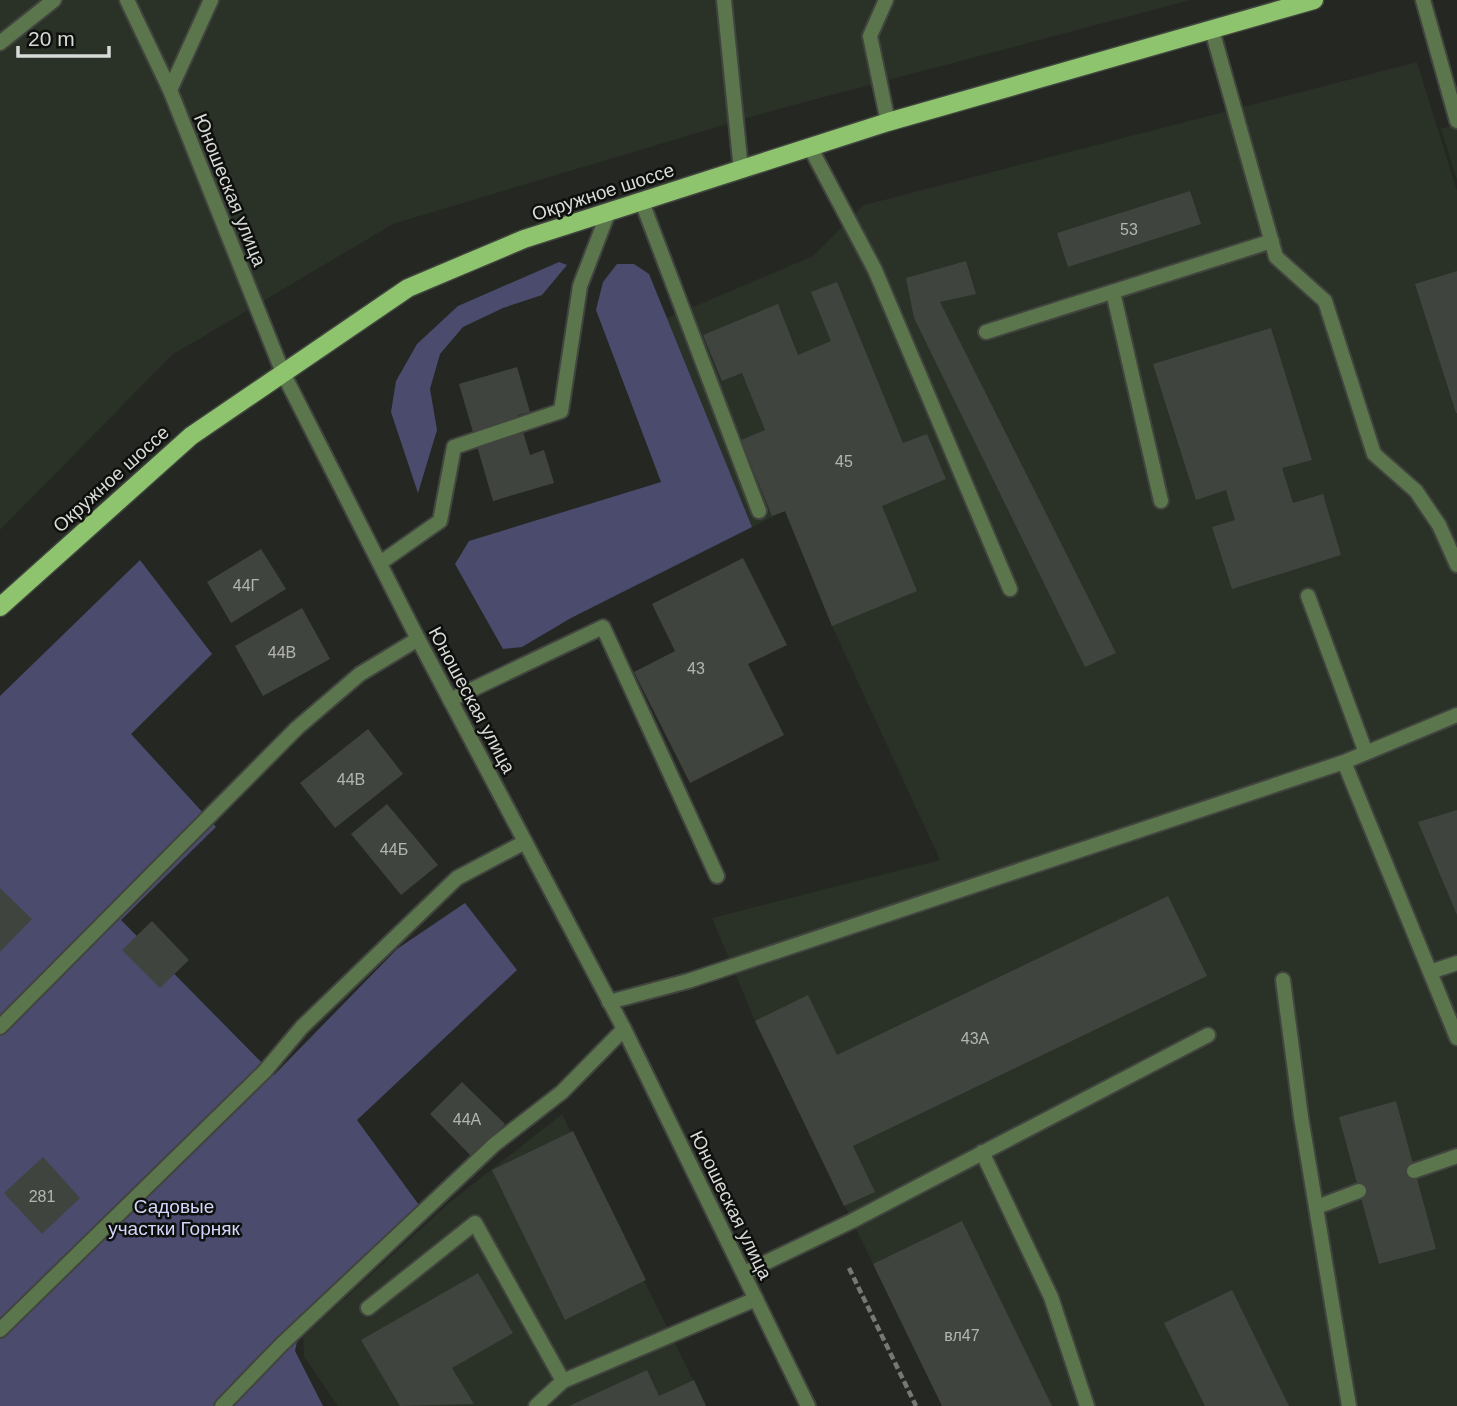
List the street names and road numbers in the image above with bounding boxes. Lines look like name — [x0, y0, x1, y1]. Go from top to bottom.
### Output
street label: Юношеская улица — [190, 111, 270, 270]
street label: Окружное шоссе — [529, 159, 677, 225]
street label: Окружное шоссе — [49, 422, 173, 536]
street label: Юношеская улица — [425, 623, 520, 777]
street label: Юношеская улица — [686, 1127, 776, 1283]

